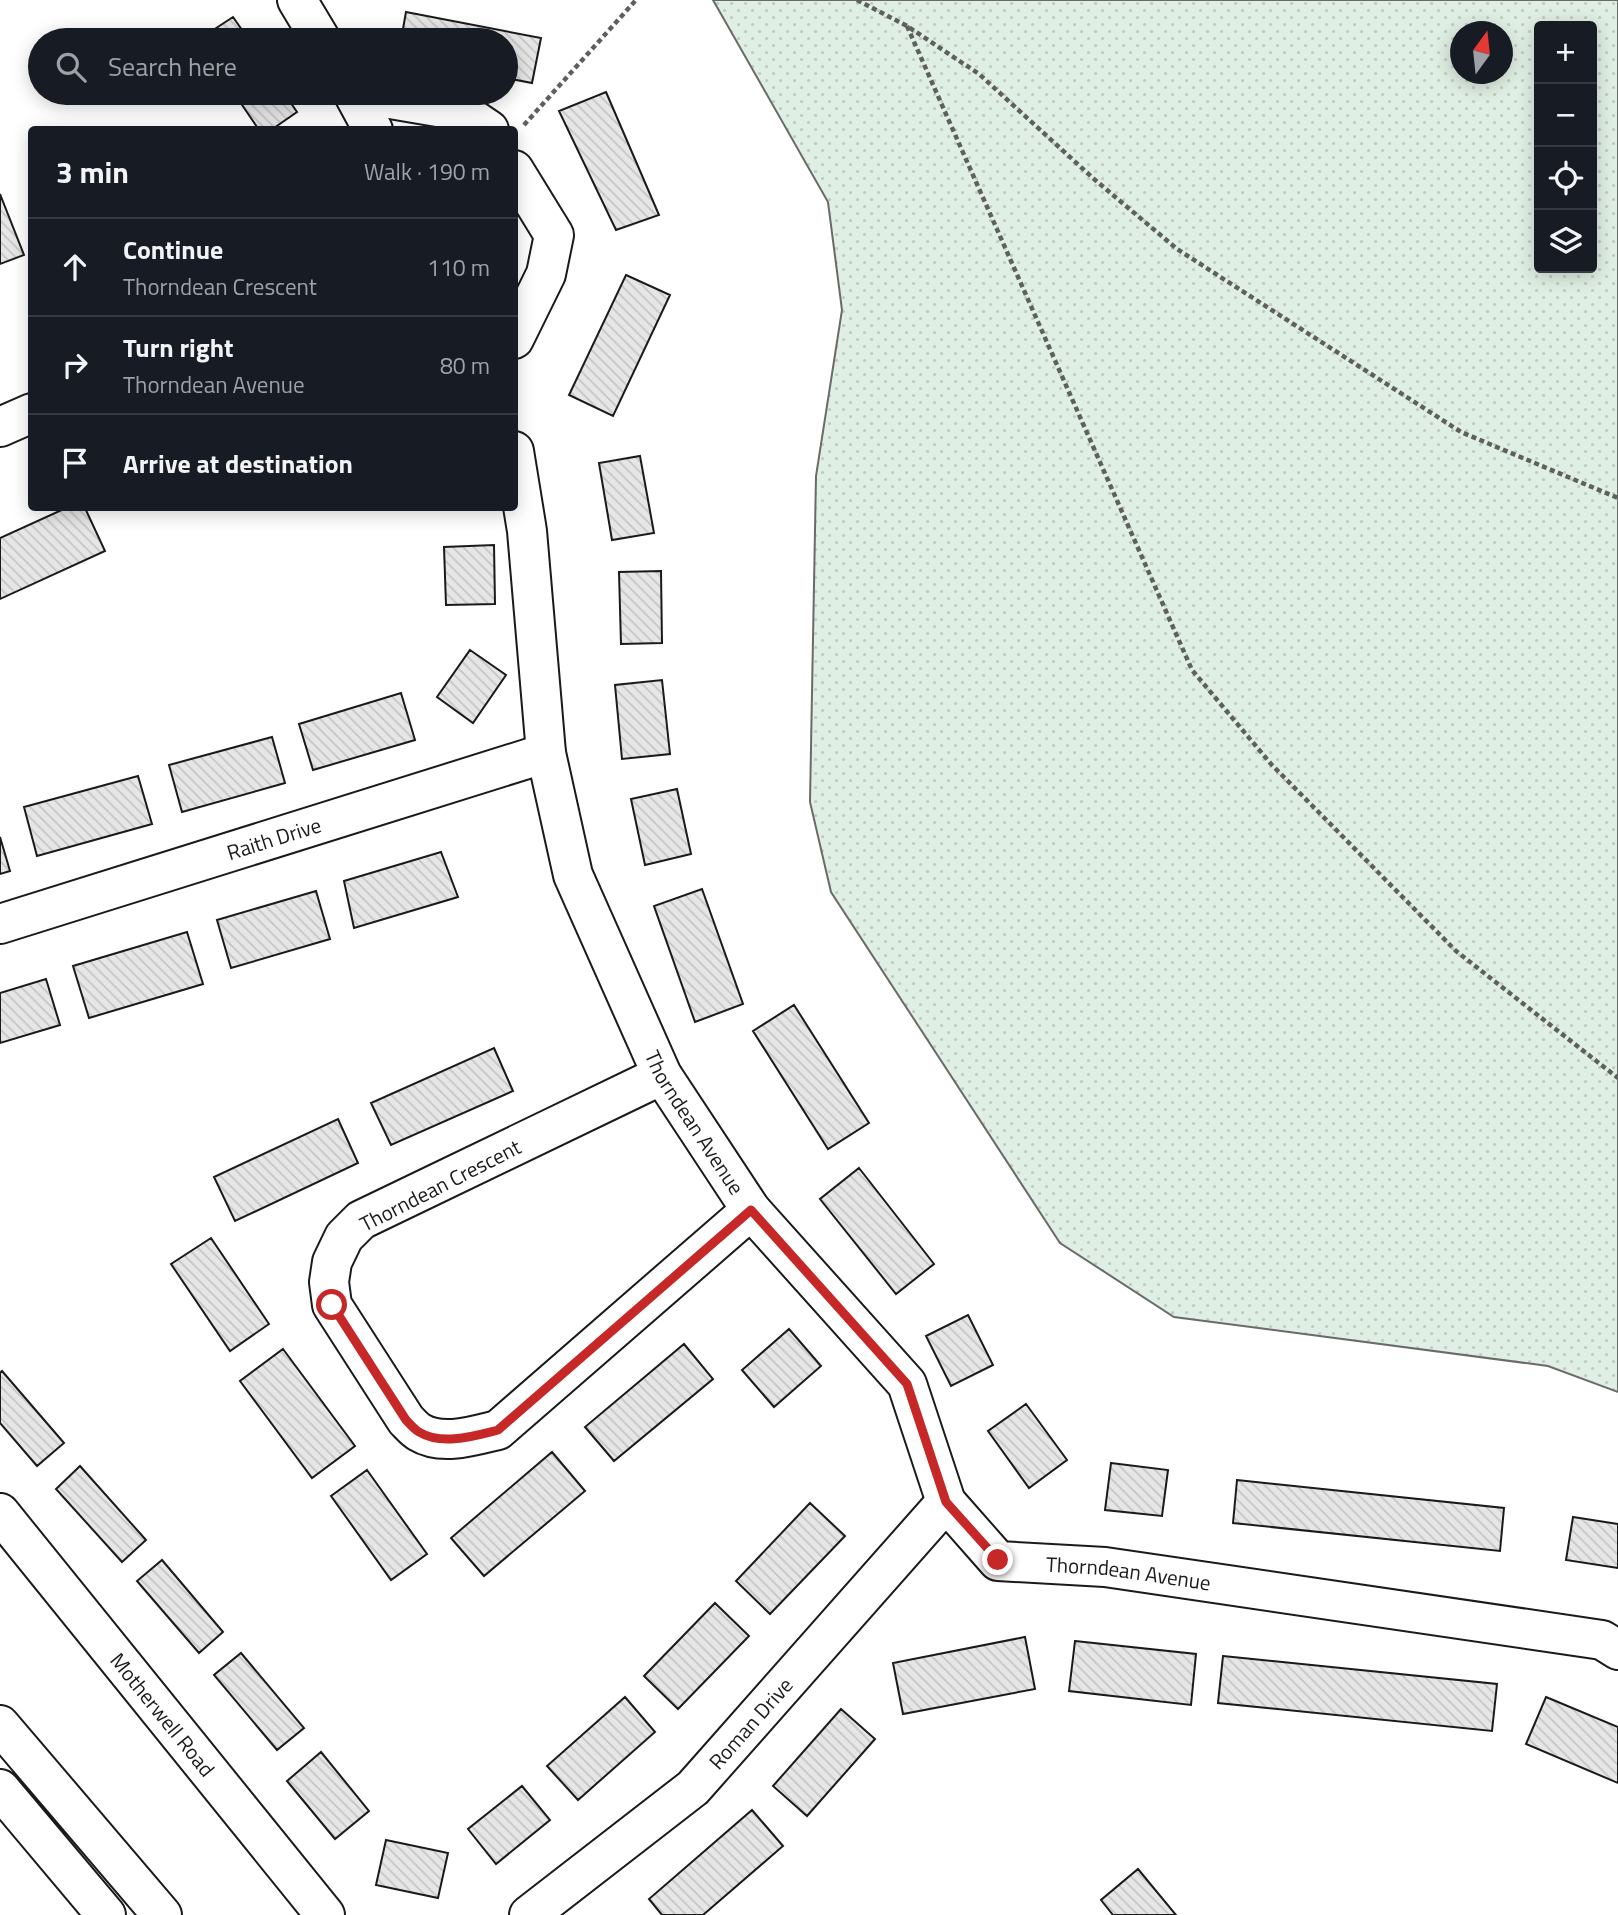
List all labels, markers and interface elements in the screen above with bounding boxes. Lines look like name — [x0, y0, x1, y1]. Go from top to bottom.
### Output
north arrow — [1450, 21, 1513, 84]
map controls — [1534, 21, 1597, 273]
button: + — [1534, 21, 1597, 84]
search box — [28, 28, 518, 105]
text: Search here — [108, 47, 237, 86]
icon: search — [52, 48, 90, 86]
button: − — [1534, 84, 1597, 147]
button: locate — [1534, 147, 1597, 210]
text: 3 min — [56, 149, 129, 195]
text: Walk · 190 m — [364, 154, 490, 189]
button: layers — [1534, 210, 1597, 273]
text: Continue — [123, 230, 223, 269]
icon: ahead — [56, 248, 94, 286]
text: 110 m — [427, 250, 490, 285]
text: Thorndean Crescent — [123, 269, 317, 304]
text: Turn right — [123, 328, 234, 367]
icon: right — [56, 346, 94, 384]
text: 80 m — [440, 348, 490, 383]
text: Thorndean Avenue — [123, 367, 305, 402]
icon: arrive — [56, 444, 94, 482]
text: Arrive at destination — [123, 444, 353, 483]
street label: Raith Drive — [223, 808, 325, 868]
street label: Thorndean Avenue — [637, 1045, 753, 1201]
street label: Thorndean Crescent — [354, 1130, 527, 1239]
route start — [316, 1289, 347, 1320]
route end — [982, 1544, 1013, 1575]
street label: Thorndean Avenue — [1045, 1548, 1213, 1598]
street label: Motherwell Road — [103, 1645, 223, 1783]
street label: Roman Drive — [701, 1670, 800, 1776]

